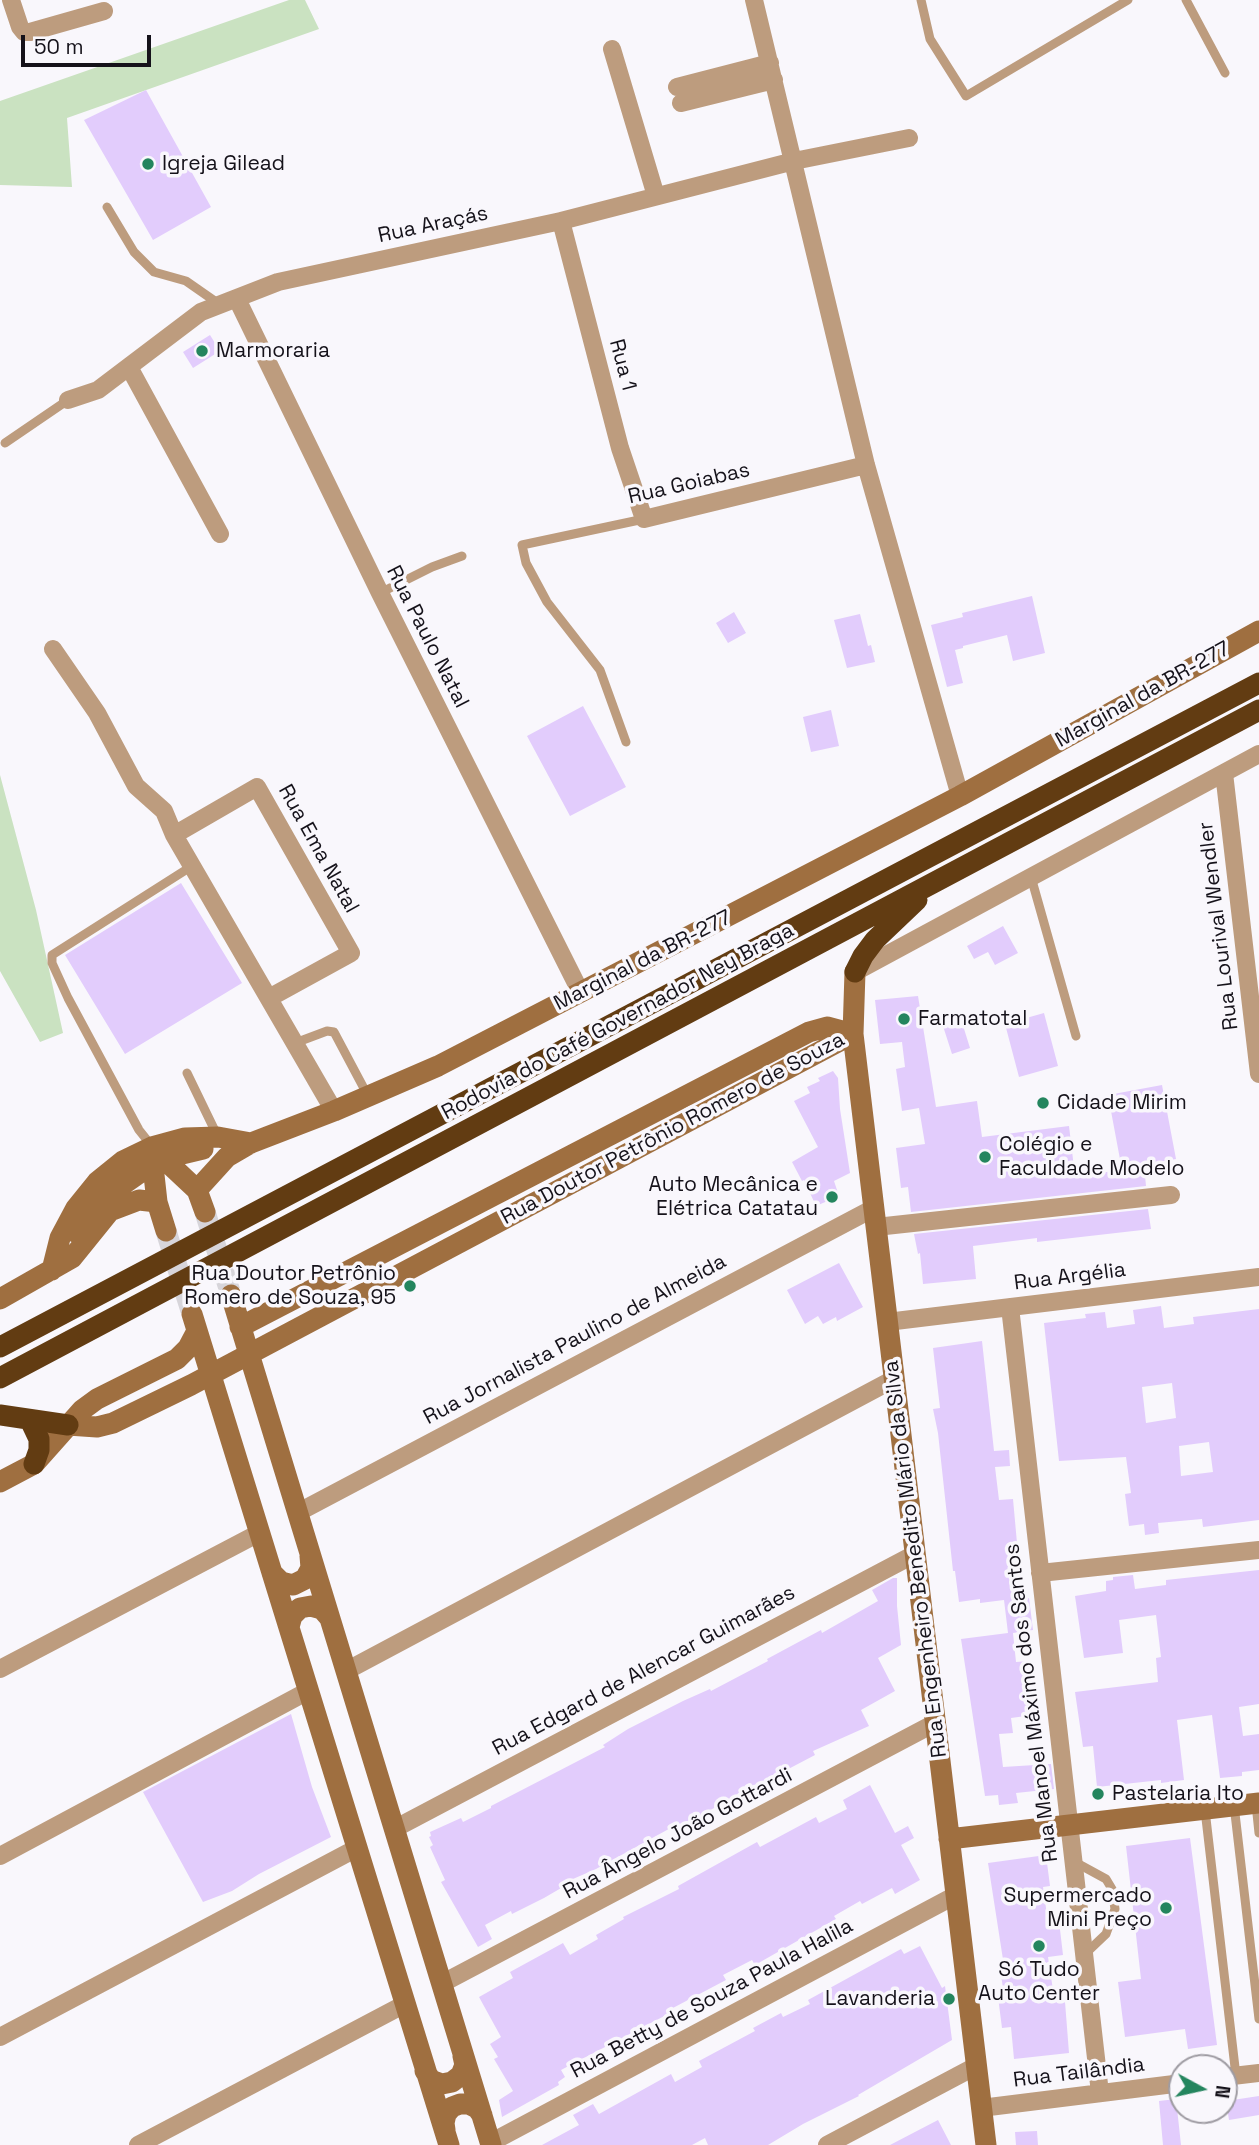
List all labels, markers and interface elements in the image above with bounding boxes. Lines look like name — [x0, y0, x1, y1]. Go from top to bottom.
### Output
scale bar — [24, 21, 154, 65]
text: 50 m — [34, 33, 84, 60]
place label: Igreja Gilead — [162, 151, 285, 177]
marker: Igreja Gilead — [140, 156, 156, 172]
street label: Rua Araçás — [376, 201, 490, 249]
street label: Rua 1 — [603, 336, 641, 394]
place label: Marmoraria — [216, 338, 330, 364]
marker: Marmoraria — [194, 343, 210, 359]
street label: Rua Goiabas — [626, 458, 752, 510]
street label: Rua Paulo Natal — [380, 562, 474, 712]
street label: Marginal da BR-277 — [1051, 637, 1235, 753]
street label: Rua Ema Natal — [272, 780, 364, 918]
street label: Rua Lourival Wendler — [1194, 820, 1244, 1032]
street label: Marginal da BR-277 — [550, 905, 736, 1017]
street label: Rodovia do Café Governador Ney Braga — [438, 918, 798, 1126]
place label: Farmatotal — [918, 1006, 1027, 1032]
marker: Farmatotal — [896, 1011, 912, 1027]
street label: Rua Doutor Petrônio Romero de Souza — [497, 1027, 849, 1231]
place label: Cidade Mirim — [1057, 1090, 1187, 1116]
marker: Cidade Mirim — [1035, 1095, 1051, 1111]
place label: Colégio e Faculdade Modelo — [999, 1132, 1184, 1182]
marker: Colégio e Faculdade Modelo — [977, 1149, 993, 1165]
place label: Auto Mecânica e Elétrica Catatau — [649, 1172, 818, 1222]
marker: Auto Mecânica e Elétrica Catatau — [824, 1189, 840, 1205]
street label: Rua Jornalista Paulino de Almeida — [419, 1249, 731, 1431]
street label: Rua Argélia — [1013, 1258, 1127, 1296]
place label: Rua Doutor Petrônio Romero de Souza, 95 — [184, 1261, 396, 1311]
marker: Rua Doutor Petrônio Romero de Souza, 95 — [402, 1278, 418, 1294]
street label: Rua Engenheiro Benedito Mário da Silva — [879, 1359, 953, 1759]
street label: Rua Manoel Máximo dos Santos — [1000, 1542, 1064, 1864]
street label: Rua Edgard de Alencar Guimarães — [489, 1580, 799, 1762]
street label: Rua Ângelo João Gottardi — [559, 1763, 797, 1905]
place label: Pastelaria Ito — [1112, 1781, 1244, 1807]
marker: Pastelaria Ito — [1090, 1786, 1106, 1802]
place label: Supermercado Mini Preço — [1004, 1883, 1152, 1933]
marker: Supermercado Mini Preço — [1158, 1900, 1174, 1916]
street label: Rua Betty de Souza Paula Halila — [567, 1914, 857, 2084]
marker: Só Tudo Auto Center — [1031, 1938, 1047, 1954]
place label: Só Tudo Auto Center — [978, 1957, 1100, 2007]
place label: Lavanderia — [825, 1986, 935, 2012]
marker: Lavanderia — [941, 1991, 957, 2007]
street label: Rua Tailândia — [1012, 2052, 1146, 2094]
north arrow — [1168, 2054, 1238, 2124]
text: N — [1209, 2084, 1236, 2100]

